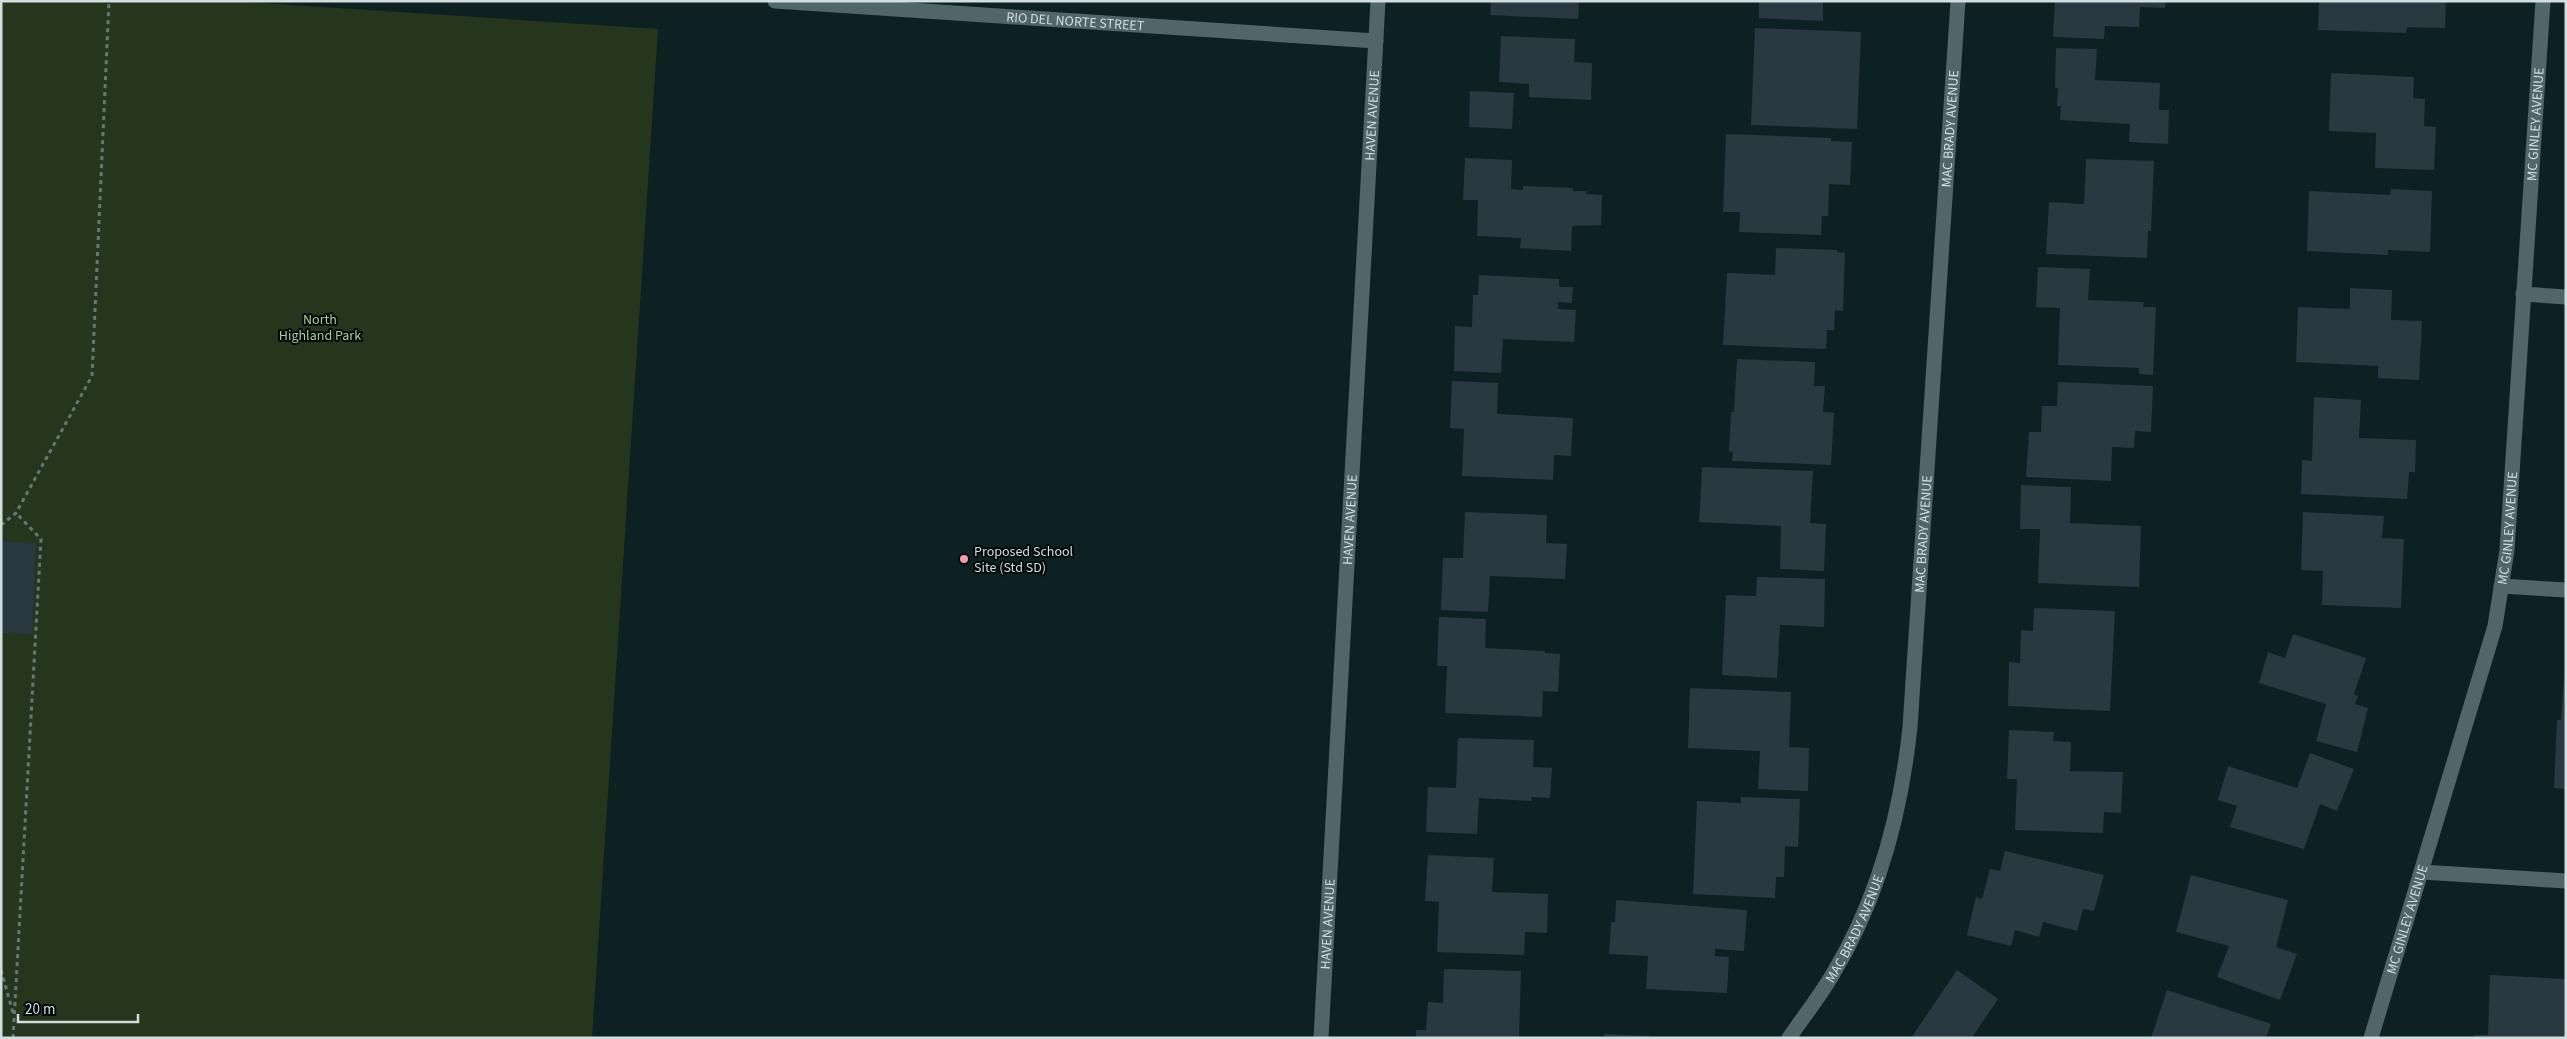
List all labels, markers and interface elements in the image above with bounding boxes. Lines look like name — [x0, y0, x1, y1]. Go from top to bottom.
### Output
street label: RIO DEL NORTE STREET — [1006, 7, 1145, 37]
street label: MC GINLEY AVENUE — [2522, 67, 2550, 182]
street label: HAVEN AVENUE — [1360, 70, 1385, 161]
street label: MAC BRADY AVENUE — [1937, 70, 1964, 188]
park label: North Highland Park — [279, 310, 361, 346]
street label: MC GINLEY AVENUE — [2493, 471, 2523, 586]
street label: HAVEN AVENUE — [1338, 474, 1363, 566]
street label: MAC BRADY AVENUE — [1910, 475, 1938, 593]
place label: Proposed School Site (Std SD) — [974, 542, 1074, 578]
marker: Proposed School Site (Std SD) — [958, 553, 970, 565]
street label: MC GINLEY AVENUE — [2382, 862, 2434, 977]
street label: MAC BRADY AVENUE — [1821, 872, 1889, 987]
street label: HAVEN AVENUE — [1316, 878, 1341, 970]
scale bar — [18, 992, 138, 1024]
text: 20 m — [25, 999, 55, 1020]

